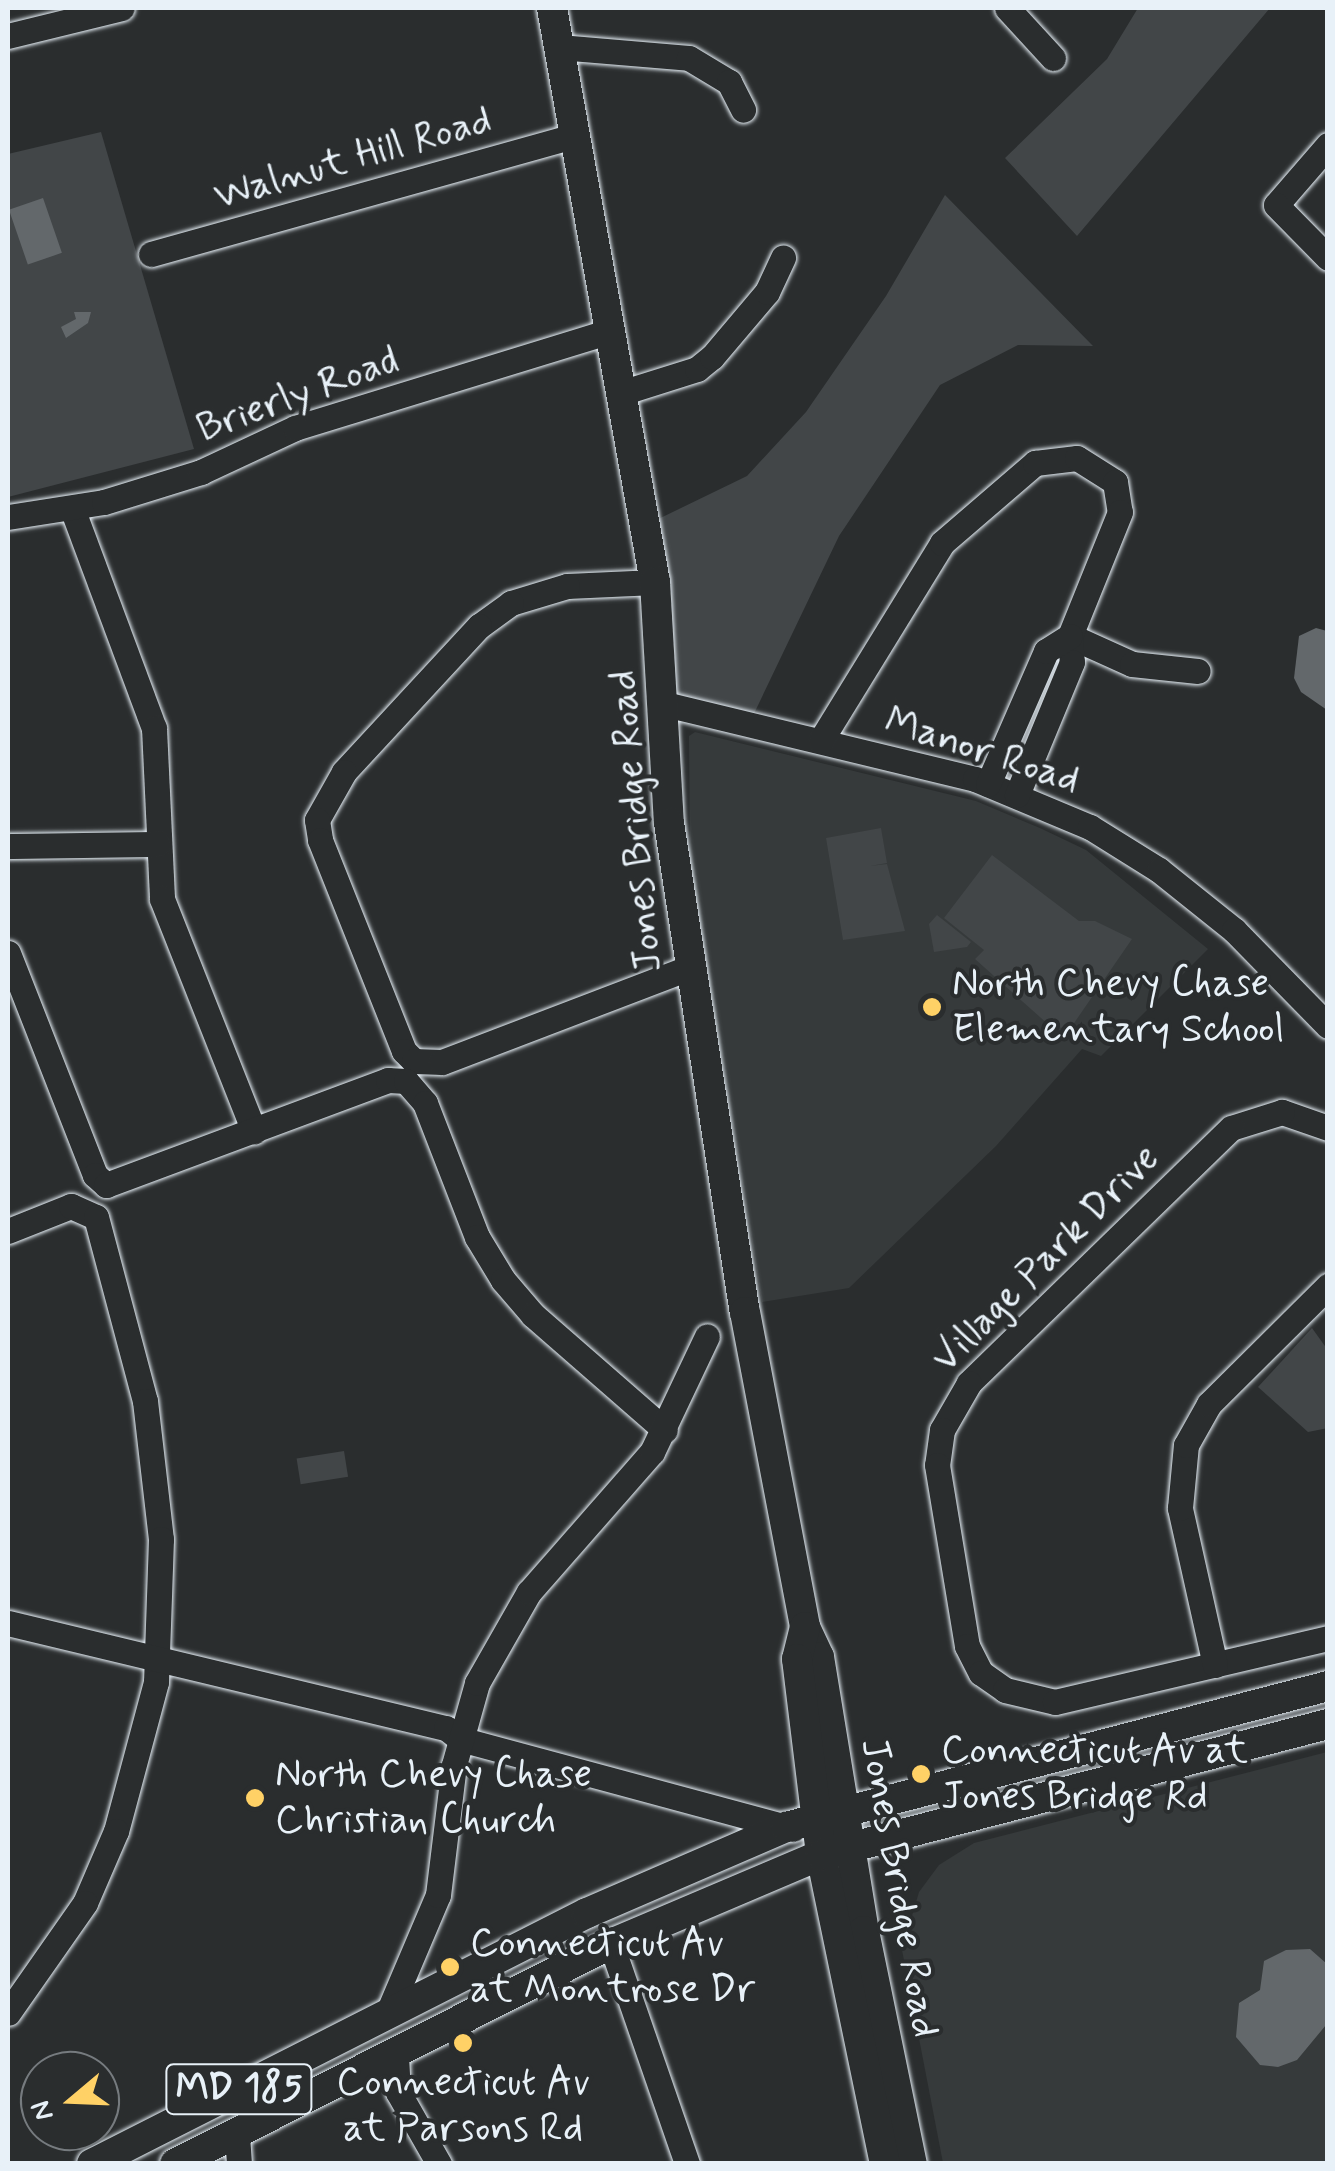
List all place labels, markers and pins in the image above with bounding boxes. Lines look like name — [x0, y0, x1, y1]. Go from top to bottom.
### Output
place label: North Chevy Chase Elementary School — [952, 960, 1284, 1054]
marker: North Chevy Chase Elementary School — [921, 996, 943, 1018]
place label: Connecticut Av at Jones Bridge Rd — [941, 1727, 1248, 1821]
place label: North Chevy Chase Christian Church — [275, 1751, 598, 1845]
marker: Connecticut Av at Jones Bridge Rd — [910, 1763, 932, 1785]
marker: North Chevy Chase Christian Church — [244, 1787, 266, 1809]
place label: Connecticut Av at Montrose Dr — [470, 1920, 741, 2014]
marker: Connecticut Av at Montrose Dr — [439, 1956, 461, 1978]
marker: Connecticut Av at Parsons Rd — [452, 2032, 474, 2054]
place label: Connecticut Av at Parsons Rd — [336, 2059, 590, 2153]

